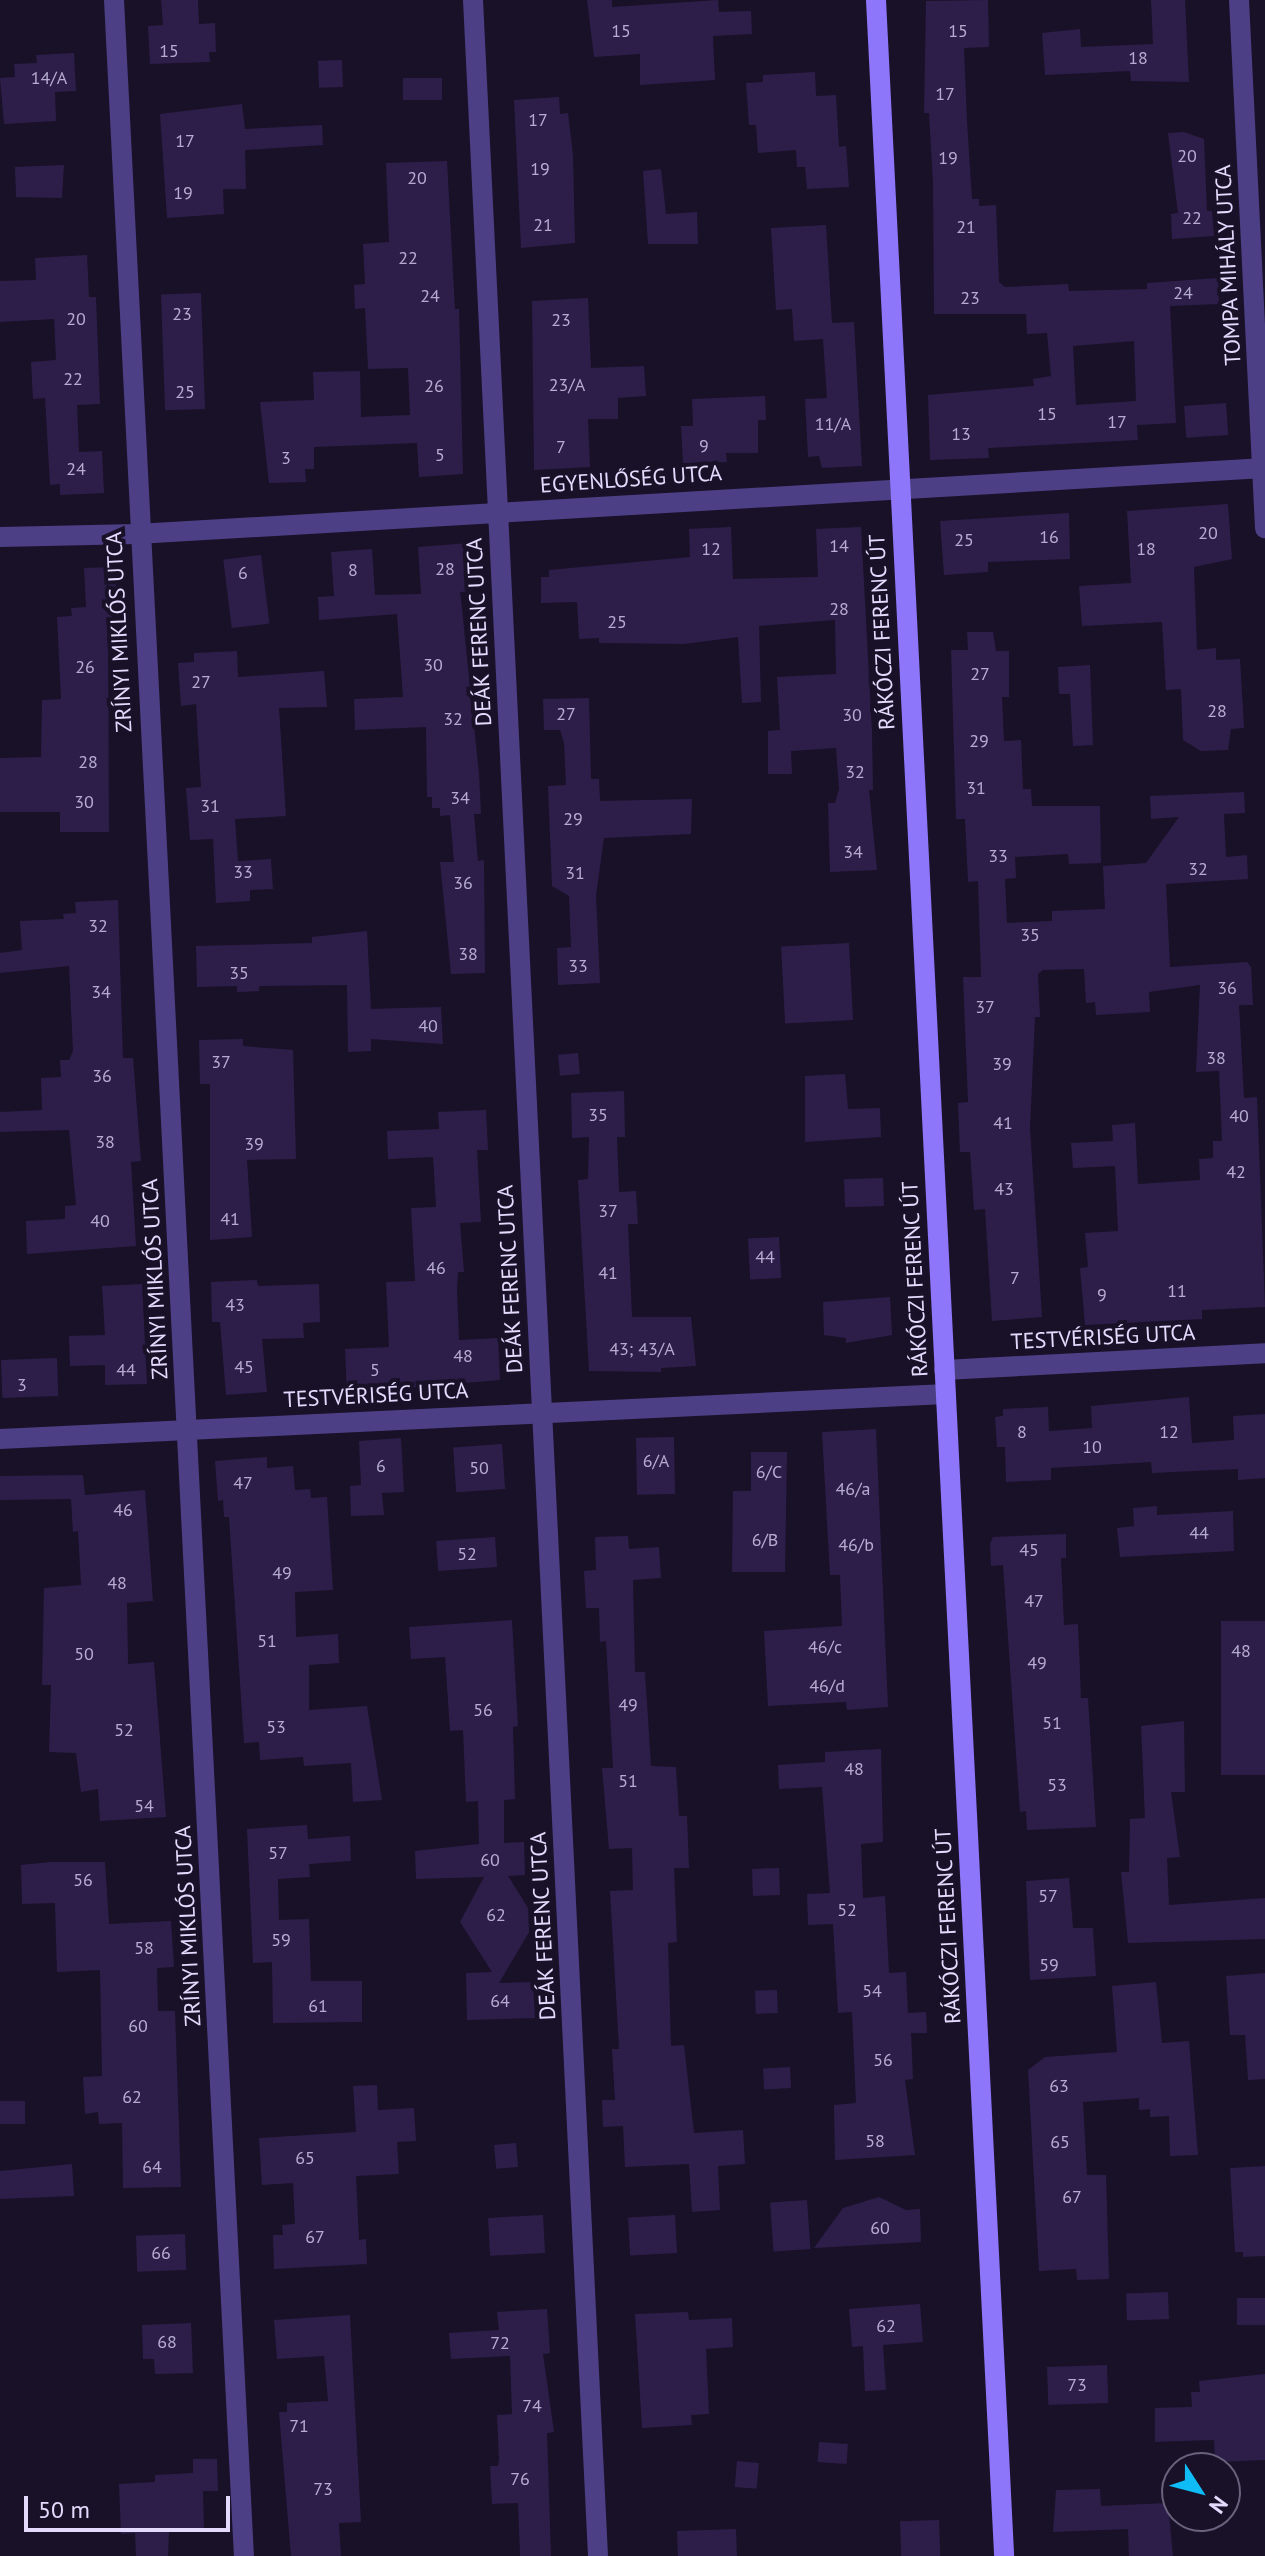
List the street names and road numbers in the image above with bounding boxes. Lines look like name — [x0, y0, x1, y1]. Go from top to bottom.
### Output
street label: TOMPA MIHÁLY UTCA — [1210, 163, 1246, 367]
street label: EGYENLŐSÉG UTCA — [539, 459, 723, 499]
street label: ZRÍNYI MIKLÓS UTCA — [101, 531, 137, 733]
street label: RÁKÓCZI FERENC ÚT — [864, 533, 900, 731]
street label: DEÁK FERENC UTCA — [461, 536, 497, 728]
street label: ZRÍNYI MIKLÓS UTCA — [137, 1178, 173, 1380]
street label: RÁKÓCZI FERENC ÚT — [897, 1180, 933, 1378]
street label: DEÁK FERENC UTCA — [492, 1183, 528, 1375]
street label: TESTVÉRISÉG UTCA — [1010, 1319, 1196, 1355]
street label: TESTVÉRISÉG UTCA — [283, 1377, 469, 1413]
street label: ZRÍNYI MIKLÓS UTCA — [170, 1825, 206, 2027]
street label: RÁKÓCZI FERENC ÚT — [930, 1827, 966, 2025]
street label: DEÁK FERENC UTCA — [525, 1830, 561, 2022]

